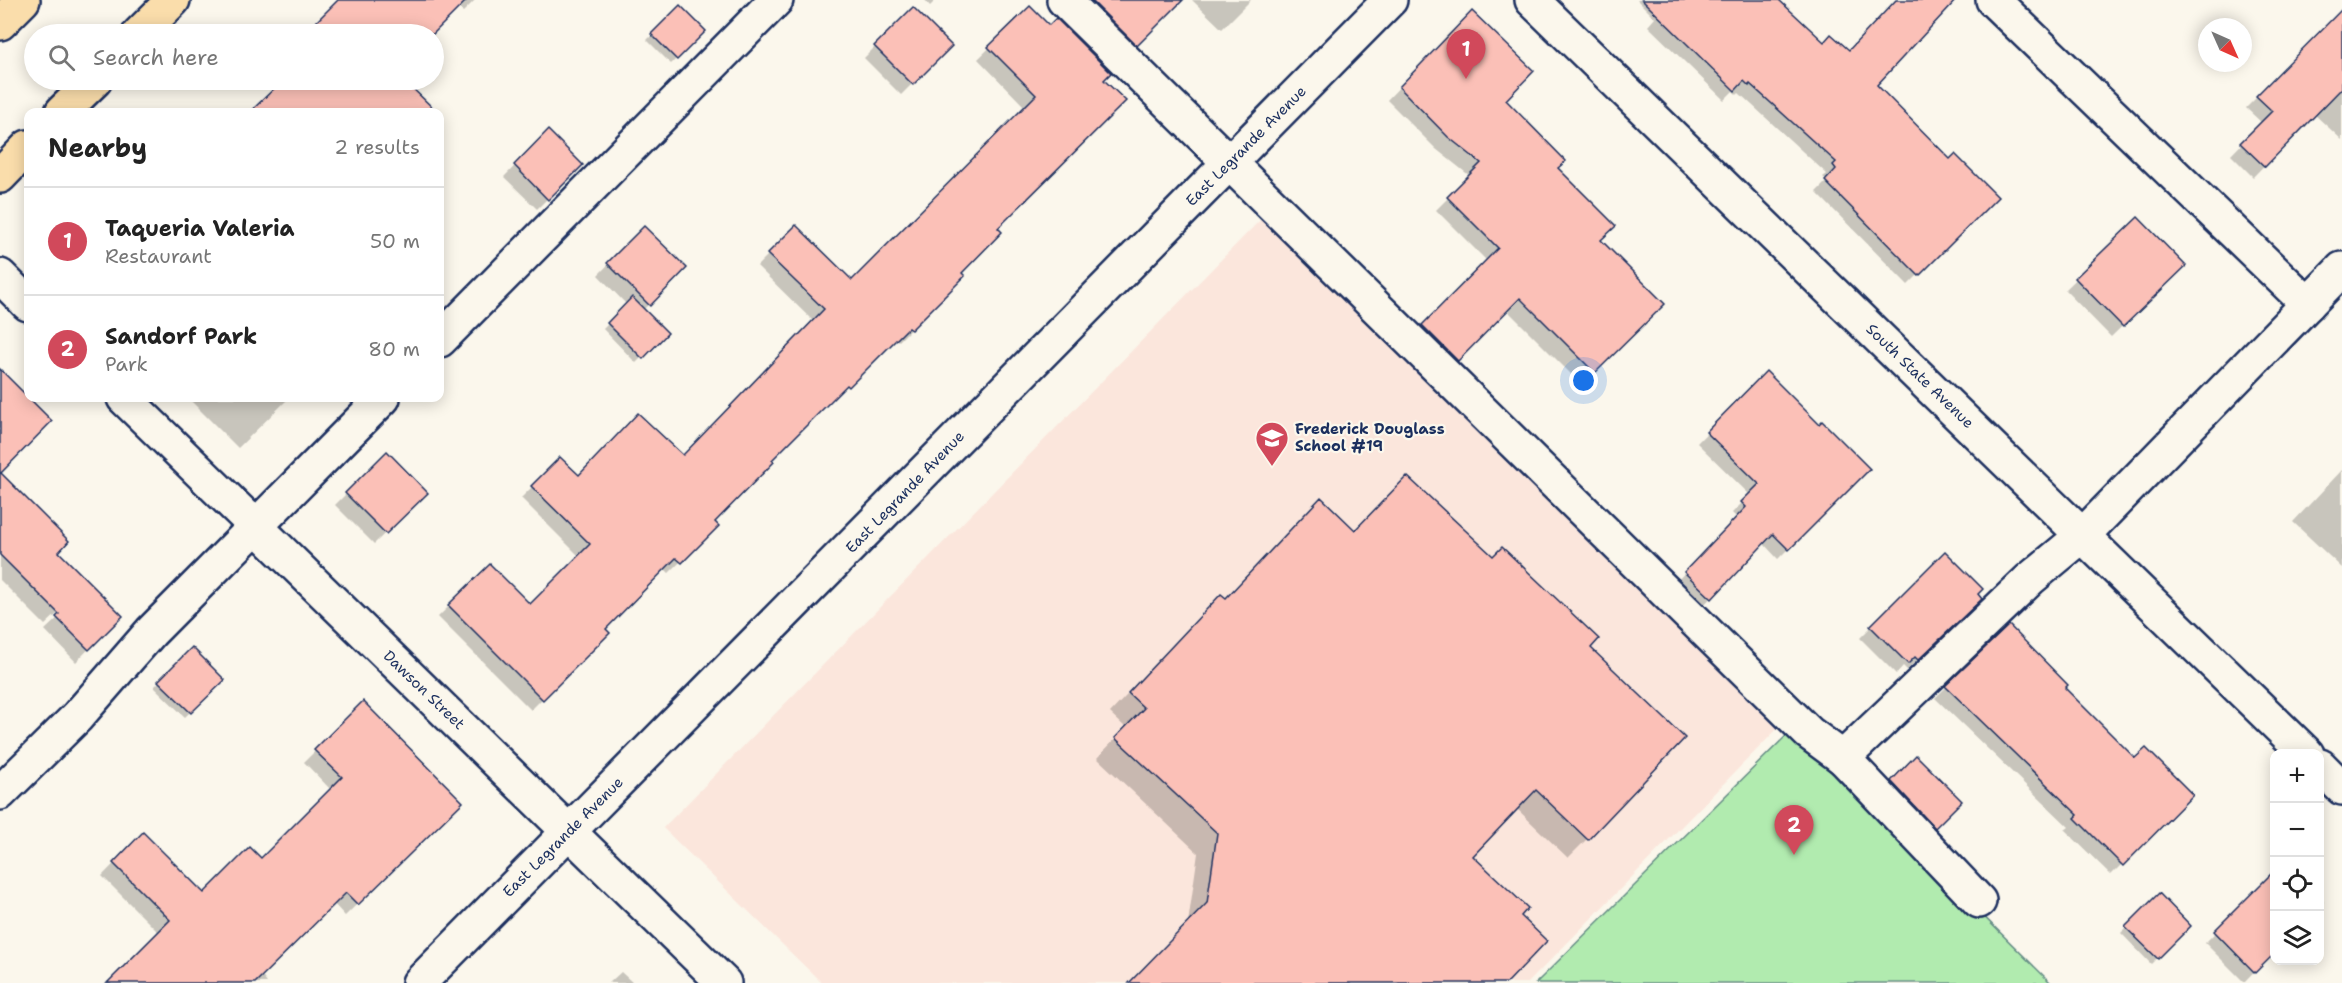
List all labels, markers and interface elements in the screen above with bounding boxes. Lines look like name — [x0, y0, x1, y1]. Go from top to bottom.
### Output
north arrow — [2198, 18, 2252, 72]
search box — [24, 24, 444, 90]
pin: 1 — [1446, 29, 1486, 79]
icon: search — [45, 41, 78, 74]
text: Search here — [93, 43, 219, 72]
street label: East Legrande Avenue — [1181, 81, 1311, 211]
text: Nearby — [48, 130, 147, 165]
text: 2 results — [334, 134, 420, 160]
text: Taqueria Valeria — [105, 214, 295, 243]
text: 1 — [63, 228, 72, 254]
text: 50 m — [370, 228, 420, 254]
text: Restaurant — [105, 243, 212, 269]
street label: South State Avenue — [1862, 319, 1978, 433]
text: Sandorf Park — [105, 322, 257, 351]
text: 2 — [61, 336, 75, 362]
text: 80 m — [368, 336, 420, 362]
text: Park — [105, 351, 148, 377]
your location — [1569, 366, 1598, 395]
place label: Frederick Douglass School #19 — [1295, 419, 1445, 456]
school or university icon: Frederick Douglass School #19 — [1254, 420, 1290, 467]
street label: East Legrande Avenue — [841, 426, 969, 558]
street label: Dawson Street — [379, 646, 469, 734]
map controls — [2270, 749, 2324, 965]
button: + — [2270, 749, 2324, 803]
street label: East Legrande Avenue — [498, 772, 628, 902]
button: − — [2270, 803, 2324, 857]
pin: 2 — [1774, 806, 1814, 855]
button: locate — [2270, 857, 2324, 911]
button: layers — [2270, 911, 2324, 965]

